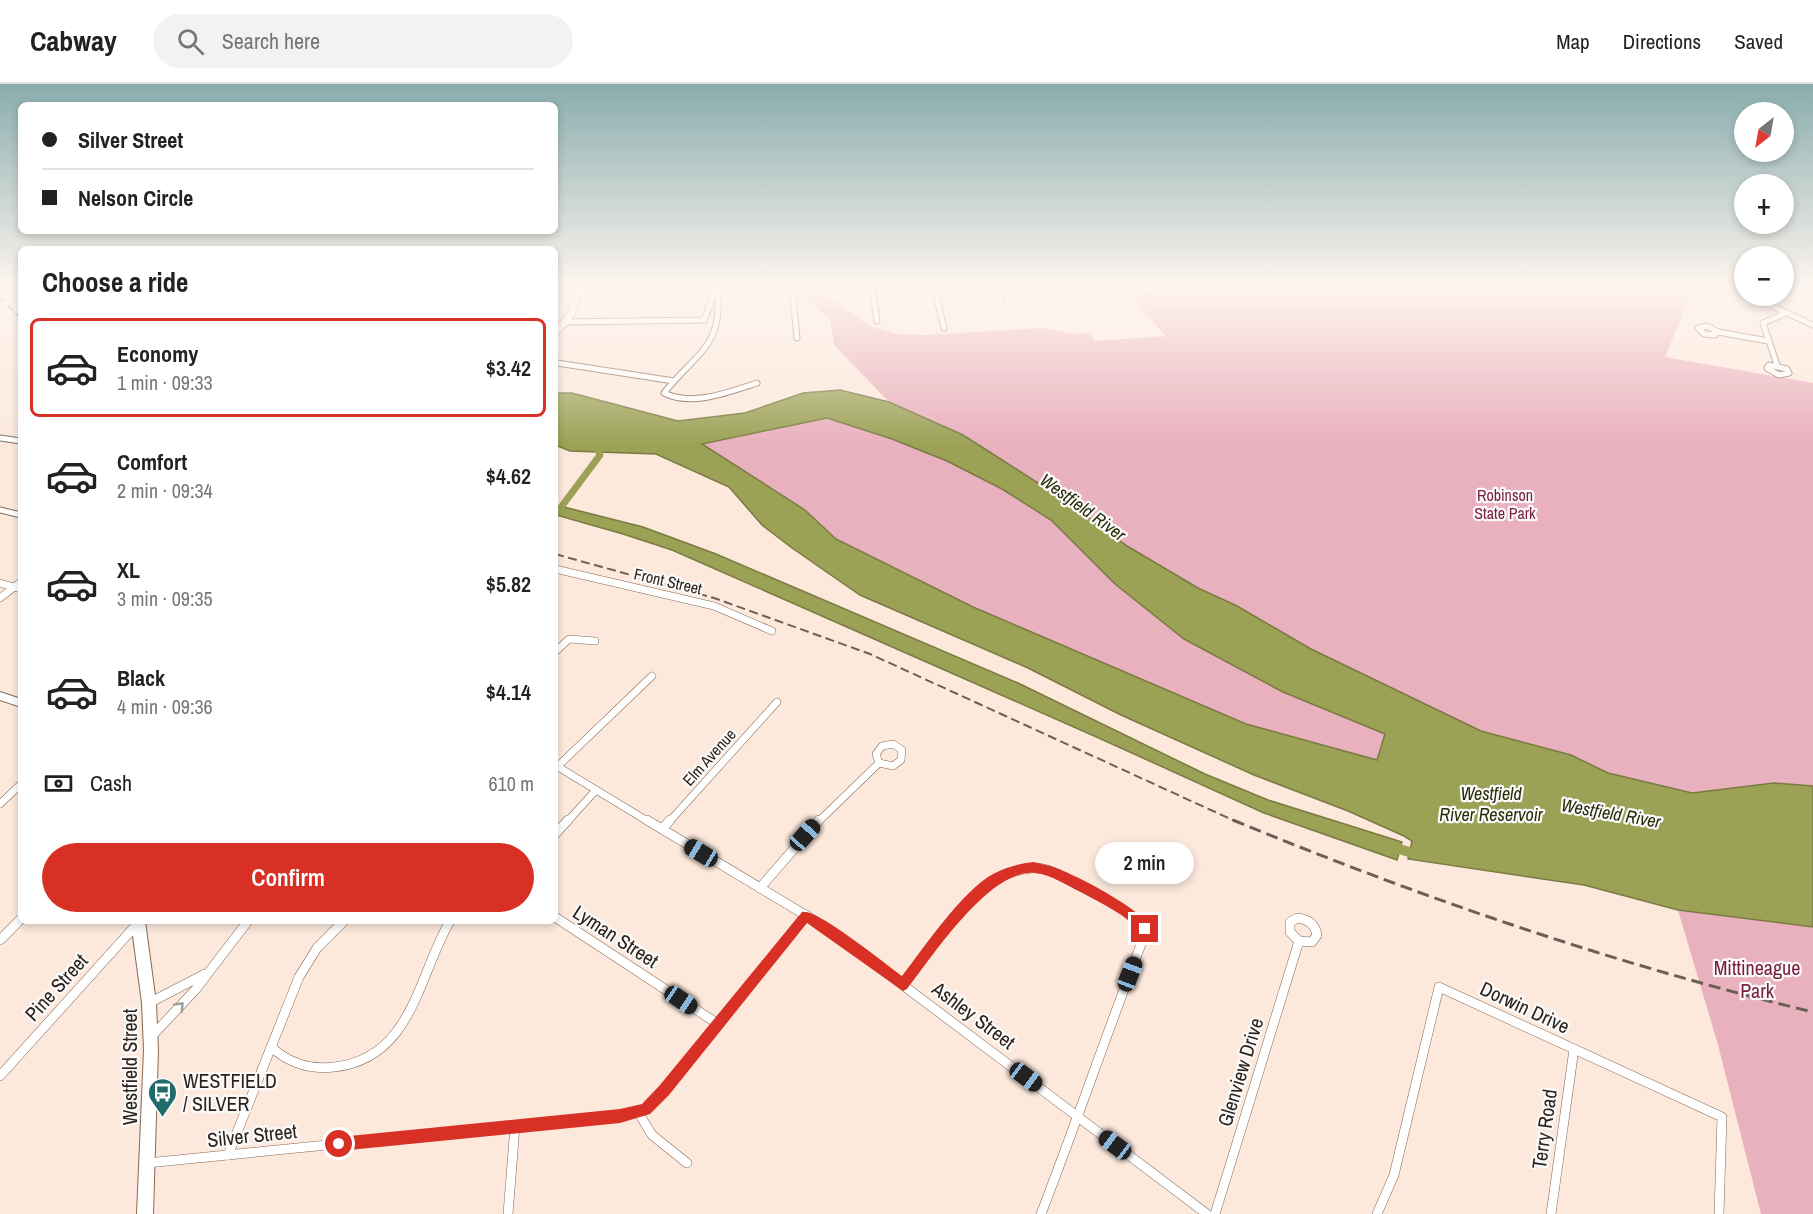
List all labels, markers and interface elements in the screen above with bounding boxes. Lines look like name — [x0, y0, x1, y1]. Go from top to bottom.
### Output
search box — [153, 14, 573, 68]
text: Cabway — [30, 22, 117, 60]
icon: search — [174, 25, 207, 58]
text: Search here — [222, 26, 320, 56]
text: Map — [1556, 27, 1590, 56]
text: Directions — [1623, 27, 1701, 56]
text: Saved — [1734, 27, 1783, 56]
north arrow — [1734, 102, 1794, 162]
map controls — [1734, 102, 1794, 306]
text: Silver Street — [78, 125, 183, 155]
button: + — [1734, 174, 1794, 234]
text: Nelson Circle — [78, 183, 193, 213]
button: − — [1734, 246, 1794, 306]
text: Choose a ride — [42, 264, 188, 300]
text: Economy — [117, 339, 198, 369]
icon: car — [45, 341, 99, 395]
text: $3.42 — [486, 353, 531, 383]
text: 1 min · 09:33 — [117, 369, 213, 396]
text: Comfort — [117, 447, 187, 477]
icon: car — [45, 449, 99, 503]
text: $4.62 — [486, 461, 531, 491]
water label: Westfield River — [1035, 467, 1132, 547]
text: 2 min · 09:34 — [117, 477, 213, 504]
park label: Robinson State Park — [1474, 484, 1536, 524]
text: XL — [117, 555, 140, 585]
icon: car — [45, 557, 99, 611]
street label: Front Street — [632, 562, 705, 600]
text: $5.82 — [486, 569, 531, 599]
text: 3 min · 09:35 — [117, 585, 213, 612]
text: Black — [117, 663, 165, 693]
icon: car — [45, 665, 99, 719]
text: $4.14 — [486, 677, 531, 707]
text: 4 min · 09:36 — [117, 693, 213, 720]
street label: Elm Avenue — [677, 724, 741, 790]
icon: cash — [42, 767, 75, 800]
text: Cash — [90, 768, 132, 798]
text: 610 m — [488, 770, 534, 797]
water label: Westfield River Reservoir — [1439, 781, 1544, 827]
water label: Westfield River — [1559, 792, 1664, 834]
car — [786, 816, 824, 854]
car — [681, 836, 721, 870]
callout: 2 min — [1096, 842, 1194, 884]
button: Confirm — [42, 843, 534, 912]
text: 2 min — [1123, 849, 1166, 876]
street label: Lyman Street — [568, 898, 664, 974]
route end — [1131, 915, 1158, 942]
street label: Pine Street — [19, 947, 94, 1027]
car — [1115, 954, 1145, 994]
park label: Mittineague Park — [1714, 954, 1800, 1004]
street label: Ashley Street — [926, 974, 1021, 1055]
street label: Dorwin Drive — [1476, 975, 1574, 1039]
car — [661, 982, 701, 1018]
one-way arrow — [173, 1002, 184, 1013]
street label: Westfield Street — [116, 1008, 143, 1125]
street label: Glenview Drive — [1211, 1014, 1269, 1130]
car — [1006, 1059, 1046, 1095]
place label: WESTFIELD / SILVER — [183, 1067, 277, 1117]
bus stop icon: WESTFIELD / SILVER — [146, 1076, 178, 1118]
street label: Terry Road — [1525, 1087, 1563, 1171]
street label: Silver Street — [206, 1117, 299, 1153]
car — [1095, 1127, 1135, 1163]
route start — [325, 1130, 352, 1157]

